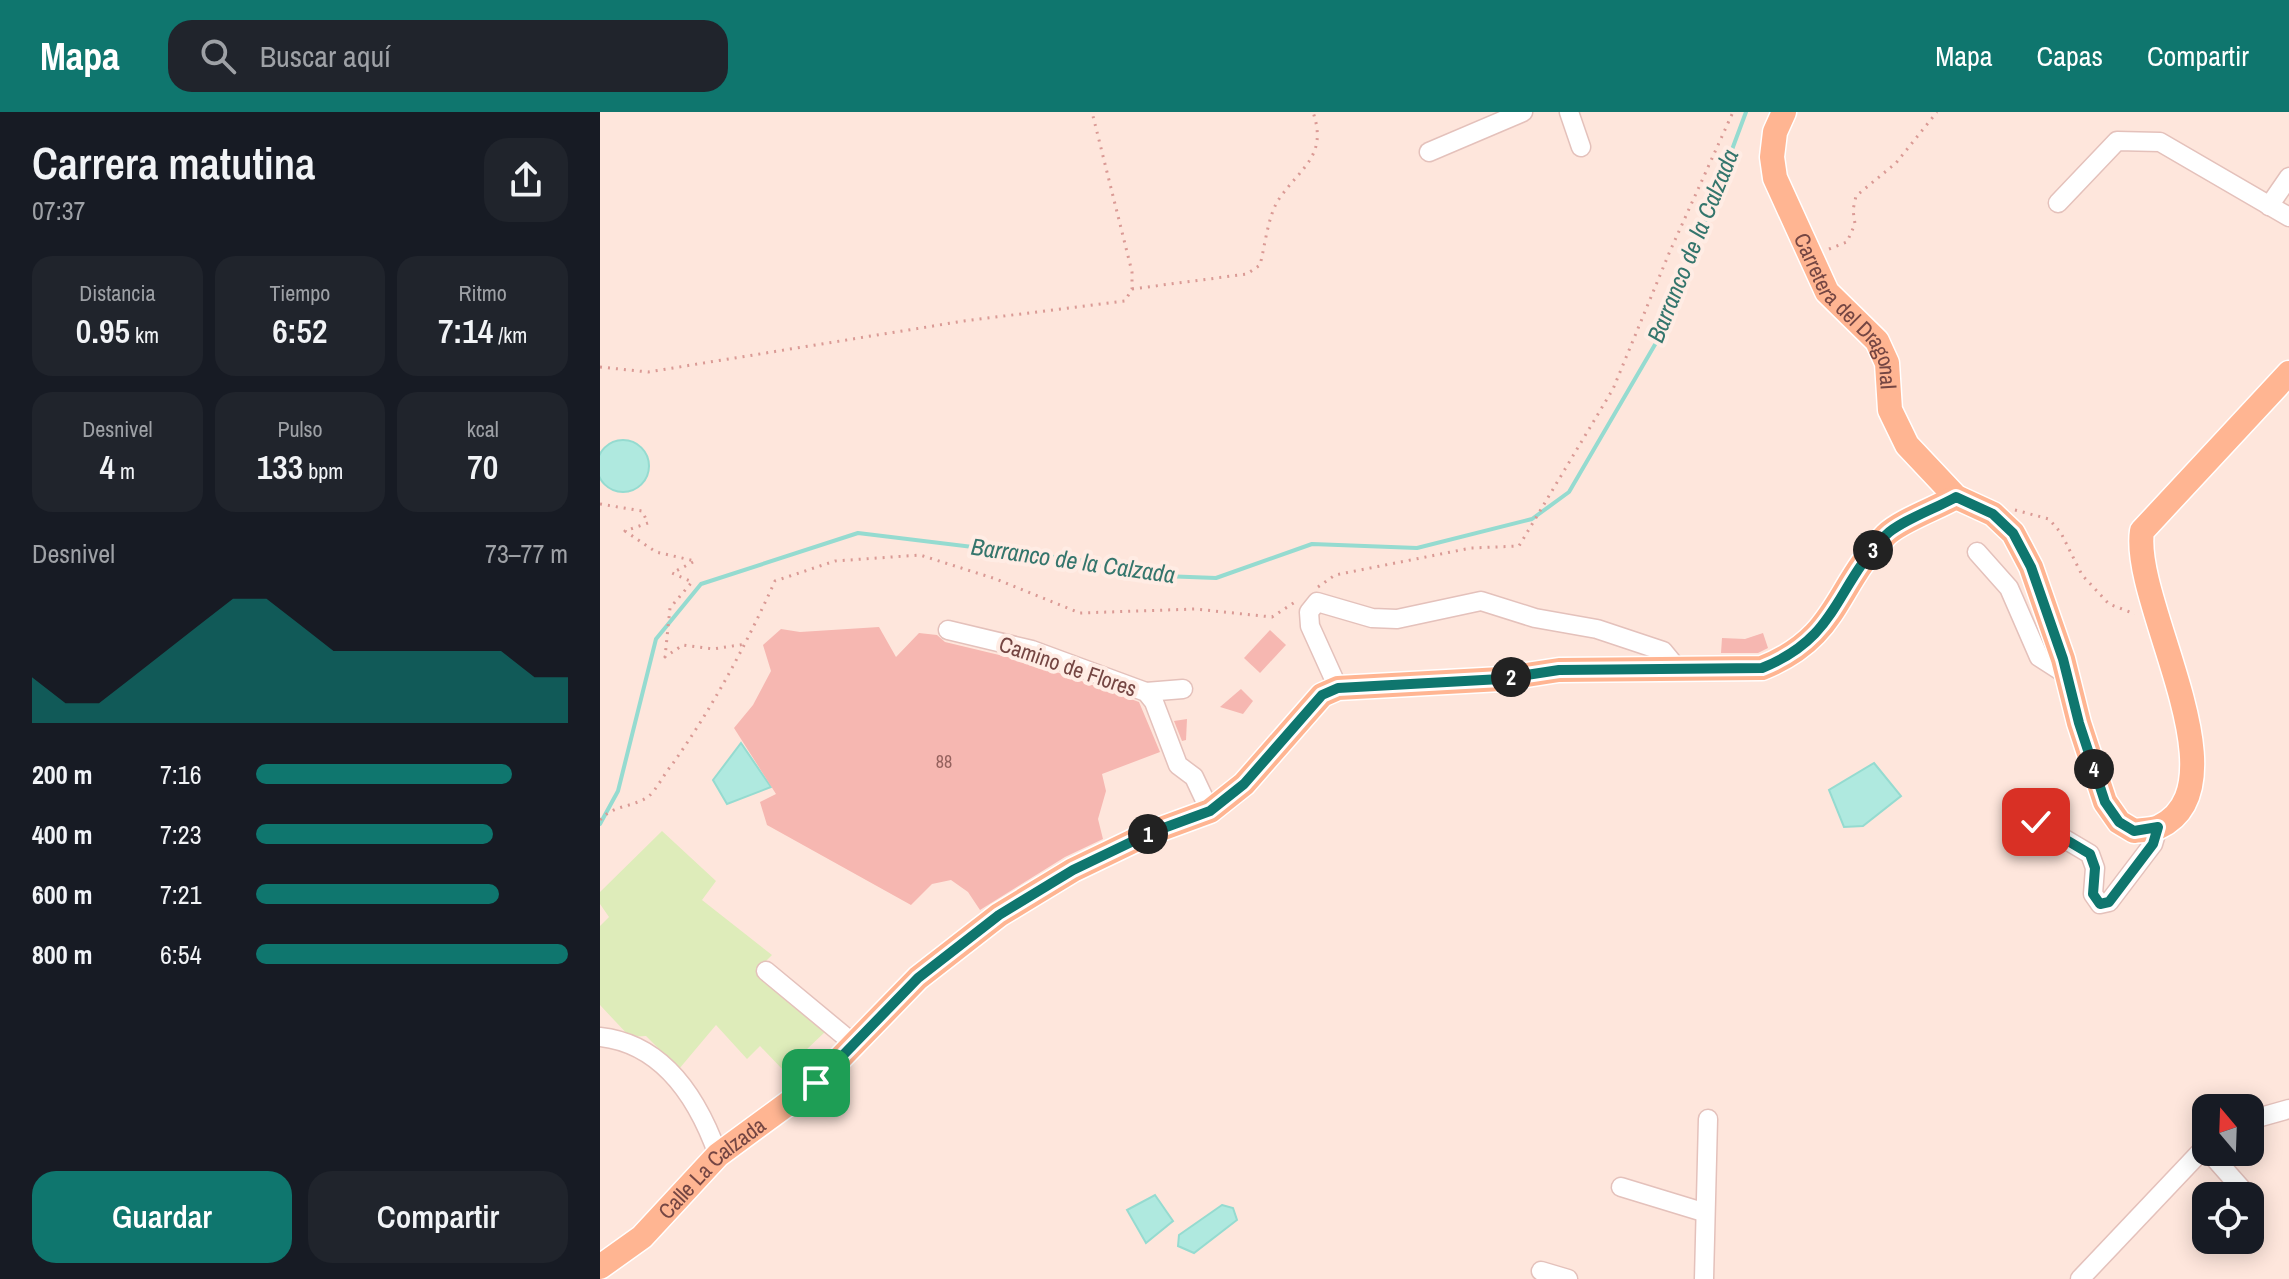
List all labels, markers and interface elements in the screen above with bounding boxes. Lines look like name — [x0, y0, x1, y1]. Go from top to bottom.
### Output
search box — [168, 20, 728, 92]
text: Mapa — [40, 31, 120, 82]
icon: search — [196, 34, 240, 78]
text: Buscar aquí — [260, 36, 391, 76]
text: Mapa — [1935, 37, 1993, 75]
text: Capas — [2037, 37, 2103, 75]
text: Compartir — [2147, 37, 2249, 75]
text: Carrera matutina — [32, 133, 315, 193]
button: share — [484, 138, 568, 222]
water label: Barranco de la Calzada — [1639, 144, 1745, 347]
text: 07:37 — [32, 193, 85, 228]
street label: Carretera del Dragonal — [1787, 228, 1904, 390]
text: Distancia — [79, 278, 155, 308]
text: Tiempo — [270, 278, 330, 308]
text: Ritmo — [459, 278, 507, 308]
text: 0.95 — [76, 308, 130, 354]
text: 6:52 — [272, 308, 328, 354]
text: 7:14 — [438, 308, 493, 354]
text: km — [130, 320, 159, 350]
text: /km — [493, 320, 527, 350]
text: Desnivel — [82, 414, 152, 444]
text: Pulso — [277, 414, 323, 444]
text: kcal — [467, 414, 499, 444]
text: 4 — [100, 444, 115, 490]
text: 133 — [257, 444, 303, 490]
text: 70 — [467, 444, 498, 490]
text: m — [115, 456, 135, 486]
text: bpm — [303, 456, 343, 486]
water label: Barranco de la Calzada — [969, 530, 1177, 590]
pin: 3 — [1853, 530, 1893, 570]
text: 3 — [1868, 535, 1878, 565]
text: Desnivel — [32, 536, 115, 571]
text: 73–77 m — [485, 536, 568, 571]
street label: Camino de Flores — [995, 628, 1141, 704]
pin: 2 — [1491, 657, 1531, 697]
text: 2 — [1506, 662, 1516, 692]
house number: 88 — [936, 749, 952, 774]
pin: 4 — [2074, 749, 2114, 789]
text: 4 — [2089, 754, 2099, 784]
text: 200 m — [32, 757, 92, 792]
text: 7:16 — [160, 757, 202, 792]
pin — [2002, 788, 2070, 856]
icon: check — [2014, 800, 2058, 844]
pin: 1 — [1128, 814, 1168, 854]
text: 400 m — [32, 817, 92, 852]
text: 7:23 — [160, 817, 202, 852]
text: 1 — [1143, 819, 1153, 849]
text: 600 m — [32, 877, 92, 912]
text: 7:21 — [160, 877, 202, 912]
text: 800 m — [32, 937, 92, 972]
text: 6:54 — [160, 937, 202, 972]
pin — [782, 1049, 850, 1117]
icon: arrive — [794, 1061, 838, 1105]
north arrow — [2192, 1094, 2264, 1166]
map controls — [2192, 1094, 2264, 1254]
street label: Calle La Calzada — [651, 1110, 772, 1225]
button: Guardar — [32, 1171, 292, 1263]
button: Compartir — [308, 1171, 568, 1263]
button: locate — [2192, 1182, 2264, 1254]

